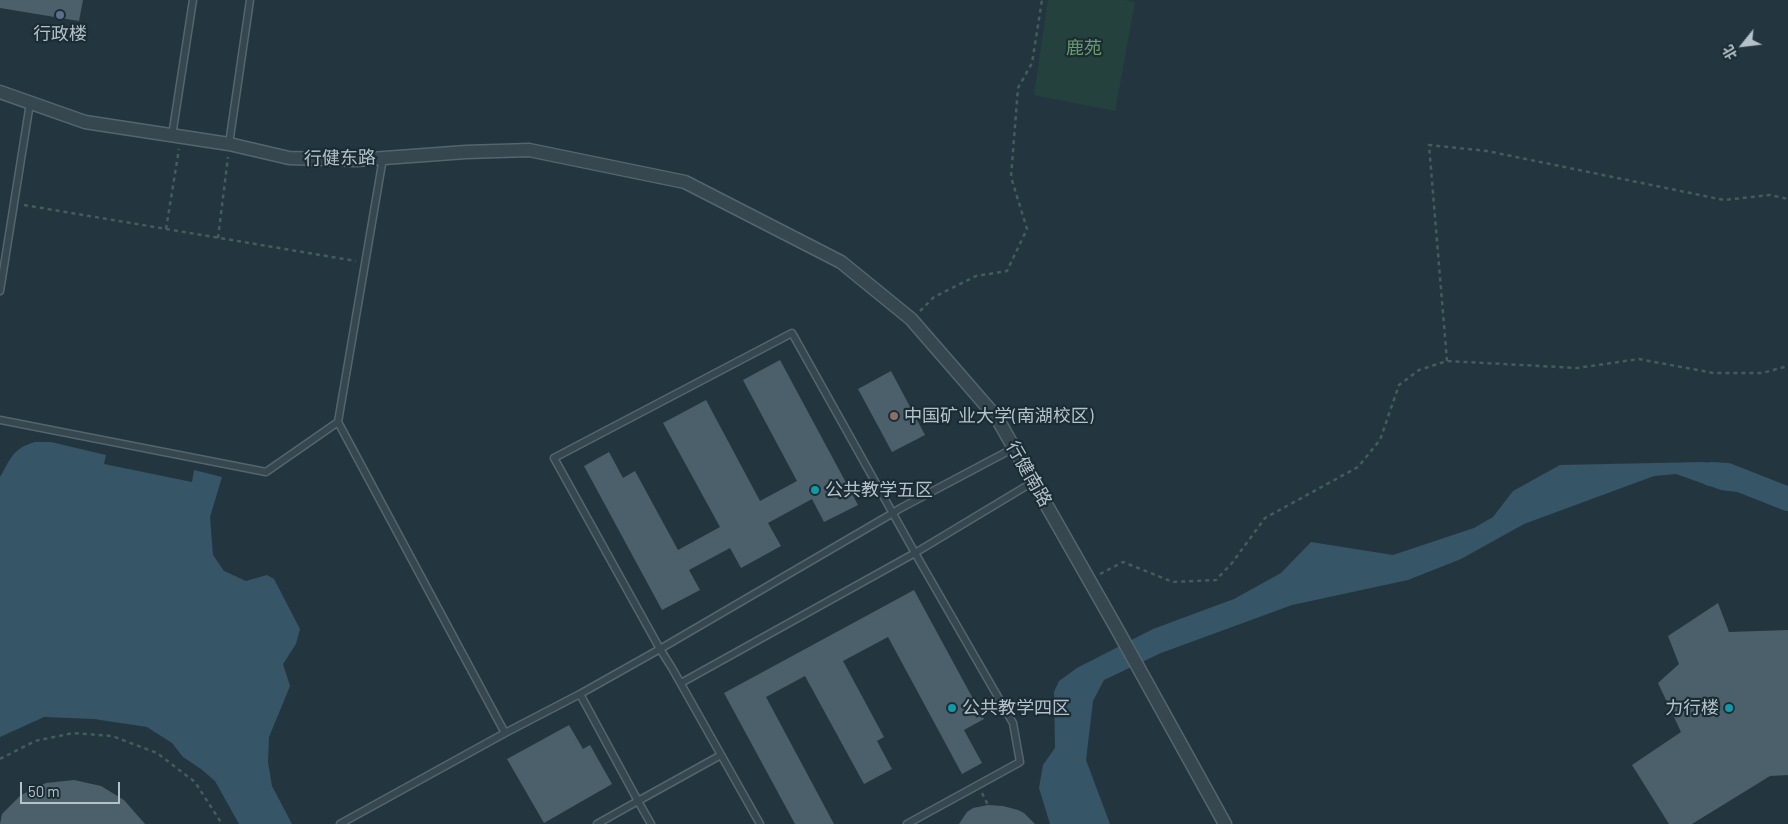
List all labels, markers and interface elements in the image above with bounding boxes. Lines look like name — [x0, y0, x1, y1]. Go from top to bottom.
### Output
marker: 行政楼 — [54, 9, 66, 21]
north arrow — [1718, 20, 1768, 70]
place label: 行政楼 — [33, 23, 87, 45]
park label: 鹿苑 — [1066, 37, 1102, 59]
text: 北 — [1719, 42, 1740, 63]
street label: 行健东路 — [304, 147, 376, 169]
place label: 中国矿业大学(南湖校区) — [904, 405, 1093, 427]
marker: 中国矿业大学(南湖校区) — [888, 410, 900, 422]
street label: 行健南路 — [1002, 437, 1056, 511]
place label: 公共教学五区 — [825, 479, 933, 501]
marker: 公共教学五区 — [809, 484, 821, 496]
place label: 公共教学四区 — [962, 697, 1070, 719]
place label: 力行楼 — [1665, 697, 1719, 719]
marker: 公共教学四区 — [946, 702, 958, 714]
marker: 力行楼 — [1723, 702, 1735, 714]
scale bar — [22, 772, 122, 804]
text: 50 m — [28, 782, 60, 800]

